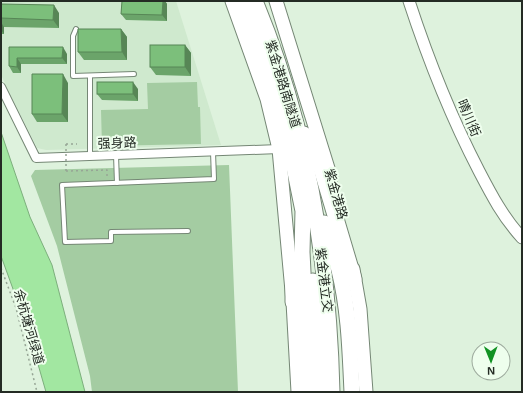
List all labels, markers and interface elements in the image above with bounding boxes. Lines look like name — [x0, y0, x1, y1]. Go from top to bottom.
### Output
street label: 紫金港路南隧道 — [263, 38, 303, 130]
street label: 晴川街 — [454, 97, 484, 139]
street label: 强身路 — [97, 135, 137, 151]
street label: 紫金港路 — [322, 167, 350, 221]
street label: 紫金港立交 — [313, 247, 335, 313]
street label: 余杭塘河绿道 — [11, 287, 47, 367]
north arrow — [471, 341, 511, 381]
text: N — [487, 365, 495, 377]

